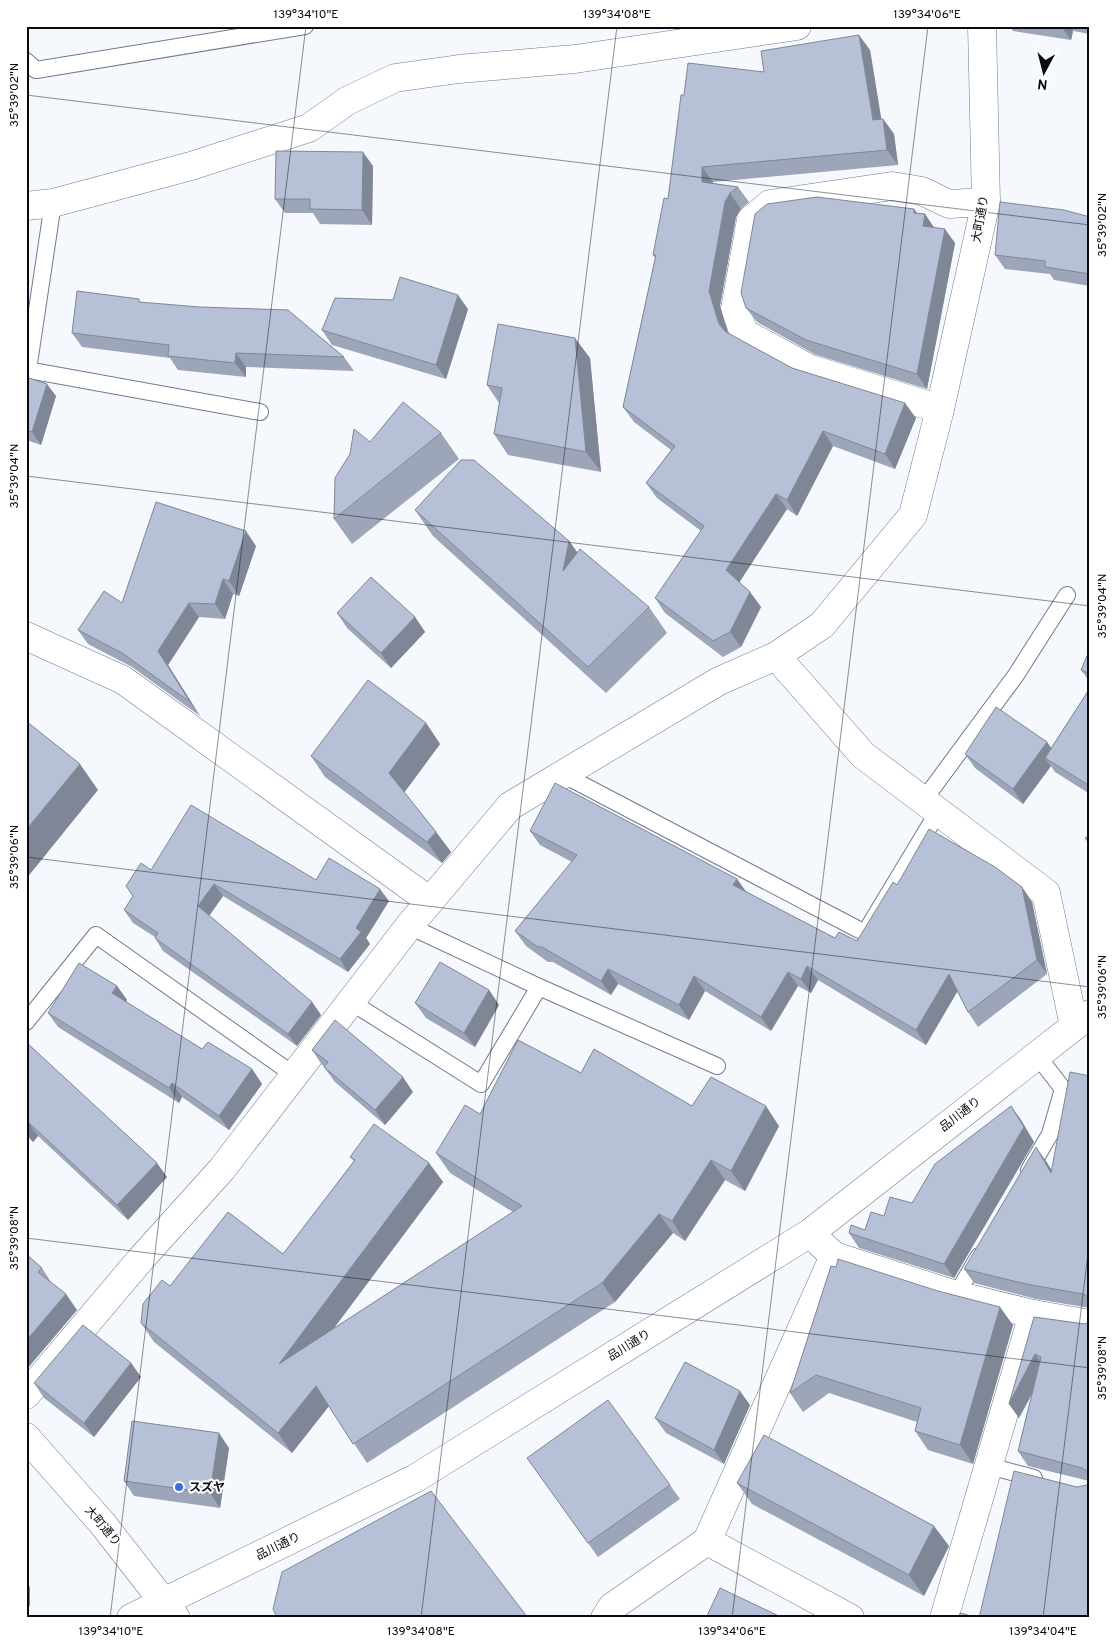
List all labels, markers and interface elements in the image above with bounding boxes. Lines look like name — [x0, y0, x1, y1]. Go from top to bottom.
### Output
text: 139°34'10"E — [274, 7, 338, 23]
text: 139°34'08"E — [583, 7, 651, 23]
text: 139°34'06"E — [893, 7, 961, 23]
north arrow — [1018, 48, 1068, 98]
text: 35°39'02"N — [7, 63, 23, 127]
text: N — [1037, 74, 1049, 92]
text: 35°39'02"N — [1095, 193, 1111, 257]
street label: 大町通り — [969, 194, 993, 244]
text: 35°39'04"N — [7, 444, 23, 508]
text: 35°39'04"N — [1095, 574, 1111, 638]
text: 35°39'06"N — [7, 825, 23, 889]
text: 35°39'06"N — [1095, 955, 1111, 1019]
street label: 品川通り — [937, 1094, 984, 1136]
text: 35°39'08"N — [7, 1206, 23, 1270]
street label: 品川通り — [605, 1326, 654, 1365]
text: 35°39'08"N — [1095, 1336, 1111, 1400]
place label: スズヤ — [189, 1480, 225, 1496]
marker: スズヤ — [173, 1481, 185, 1493]
street label: 大町通り — [81, 1503, 124, 1550]
street label: 品川通り — [253, 1529, 304, 1565]
text: 139°34'10"E — [79, 1624, 143, 1640]
text: 139°34'08"E — [387, 1624, 455, 1640]
text: 139°34'06"E — [698, 1624, 766, 1640]
text: 139°34'04"E — [1009, 1624, 1077, 1640]

